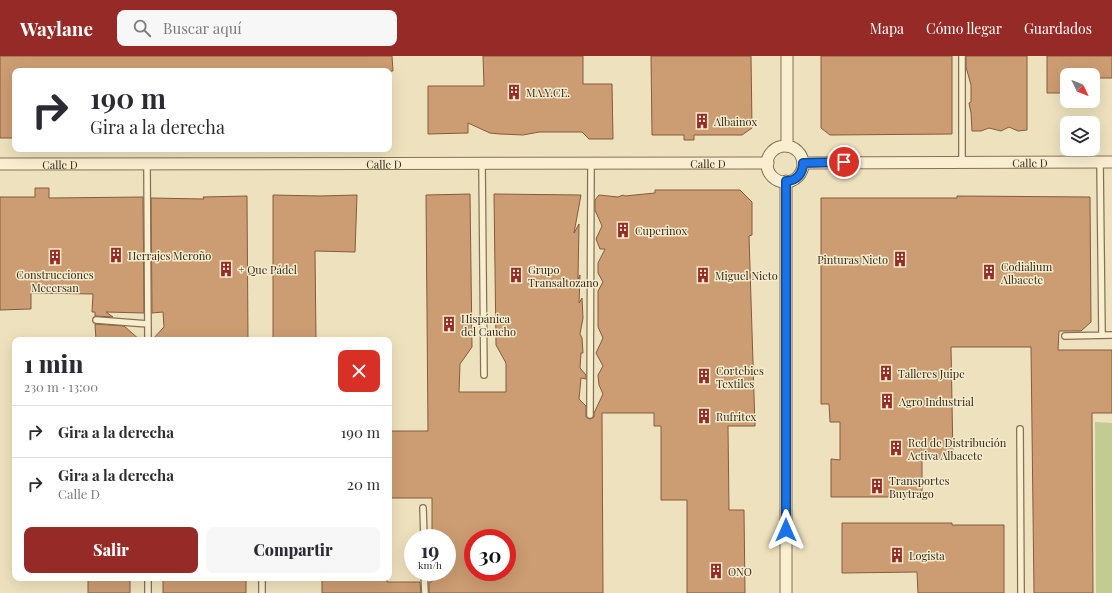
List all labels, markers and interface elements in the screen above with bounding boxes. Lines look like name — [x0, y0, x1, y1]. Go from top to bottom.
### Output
search box — [117, 10, 397, 46]
text: Waylane — [20, 15, 93, 41]
icon: search — [131, 17, 153, 39]
text: Buscar aquí — [163, 18, 242, 38]
text: Mapa — [870, 19, 904, 38]
text: Cómo llegar — [926, 19, 1002, 38]
text: Guardados — [1024, 19, 1092, 38]
north arrow — [1060, 68, 1100, 108]
map controls — [1060, 68, 1100, 156]
text: 190 m — [90, 79, 166, 116]
building icon: MA.Y.CE. — [505, 83, 523, 101]
icon: right — [24, 84, 76, 136]
place label: MA.Y.CE. — [526, 85, 570, 100]
building icon: Albainox — [693, 112, 711, 130]
place label: Albainox — [713, 114, 757, 129]
text: Gira a la derecha — [90, 115, 225, 139]
button: layers — [1060, 116, 1100, 156]
pin — [827, 145, 861, 179]
icon: arrive — [833, 151, 855, 173]
street label: Calle D — [1012, 155, 1048, 170]
street label: Calle D — [42, 156, 78, 171]
street label: Calle D — [366, 156, 402, 171]
street label: Calle D — [690, 156, 726, 171]
building icon: Cuperinox — [614, 221, 632, 239]
place label: Cuperinox — [635, 223, 687, 238]
building icon: Herrajes Meroño — [107, 246, 125, 264]
building icon: Construcciones Mecersan — [46, 248, 64, 266]
place label: Herrajes Meroño — [128, 248, 211, 263]
building icon: Pinturas Nieto — [891, 250, 909, 268]
place label: Pinturas Nieto — [817, 252, 888, 267]
place label: Codialium Albacete — [1000, 259, 1052, 287]
building icon: + Que Pádel — [217, 260, 235, 278]
place label: + Que Pádel — [238, 262, 297, 277]
place label: Grupo Transaltozano — [528, 262, 599, 290]
building icon: Codialium Albacete — [980, 263, 998, 281]
building icon: Grupo Transaltozano — [507, 266, 525, 284]
building icon: Miguel Nieto — [694, 266, 712, 284]
place label: Construcciones Mecersan — [16, 267, 94, 295]
place label: Miguel Nieto — [715, 268, 778, 283]
place label: Hispánica del Caucho — [461, 311, 516, 339]
building icon: Hispánica del Caucho — [440, 315, 458, 333]
text: 1 min — [24, 347, 83, 379]
button: close — [338, 350, 380, 392]
place label: Cortebies Textiles — [716, 363, 764, 391]
building icon: Talleres Juipe — [877, 364, 895, 382]
place label: Talleres Juipe — [898, 366, 965, 381]
building icon: Cortebies Textiles — [695, 367, 713, 385]
text: 230 m · 13:00 — [24, 378, 98, 395]
building icon: Agro Industrial — [878, 392, 896, 410]
place label: Agro Industrial — [898, 394, 974, 409]
building icon: Rufritex — [695, 407, 713, 425]
place label: Rufritex — [716, 409, 757, 424]
icon: right — [24, 421, 46, 443]
text: Gira a la derecha — [58, 422, 174, 442]
text: 190 m — [341, 422, 380, 442]
place label: Red de Distribución Activa Albacete — [907, 435, 1007, 463]
building icon: Red de Distribución Activa Albacete — [887, 439, 905, 457]
text: Gira a la derecha — [58, 465, 174, 485]
icon: right — [24, 473, 46, 495]
place label: Transportes Buytrago — [889, 473, 949, 501]
text: 20 m — [347, 474, 380, 494]
building icon: Transportes Buytrago — [868, 477, 886, 495]
text: Calle D — [58, 485, 100, 502]
position arrow — [765, 509, 807, 551]
button: Salir — [24, 527, 198, 573]
button: Compartir — [206, 527, 380, 573]
speed limit sign: 30 — [464, 529, 516, 581]
text: 19 — [421, 536, 439, 563]
building icon: Logista — [888, 546, 906, 564]
place label: Logista — [909, 548, 945, 563]
text: km/h — [418, 558, 442, 572]
building icon: ONO — [707, 562, 725, 580]
place label: ONO — [728, 564, 752, 579]

